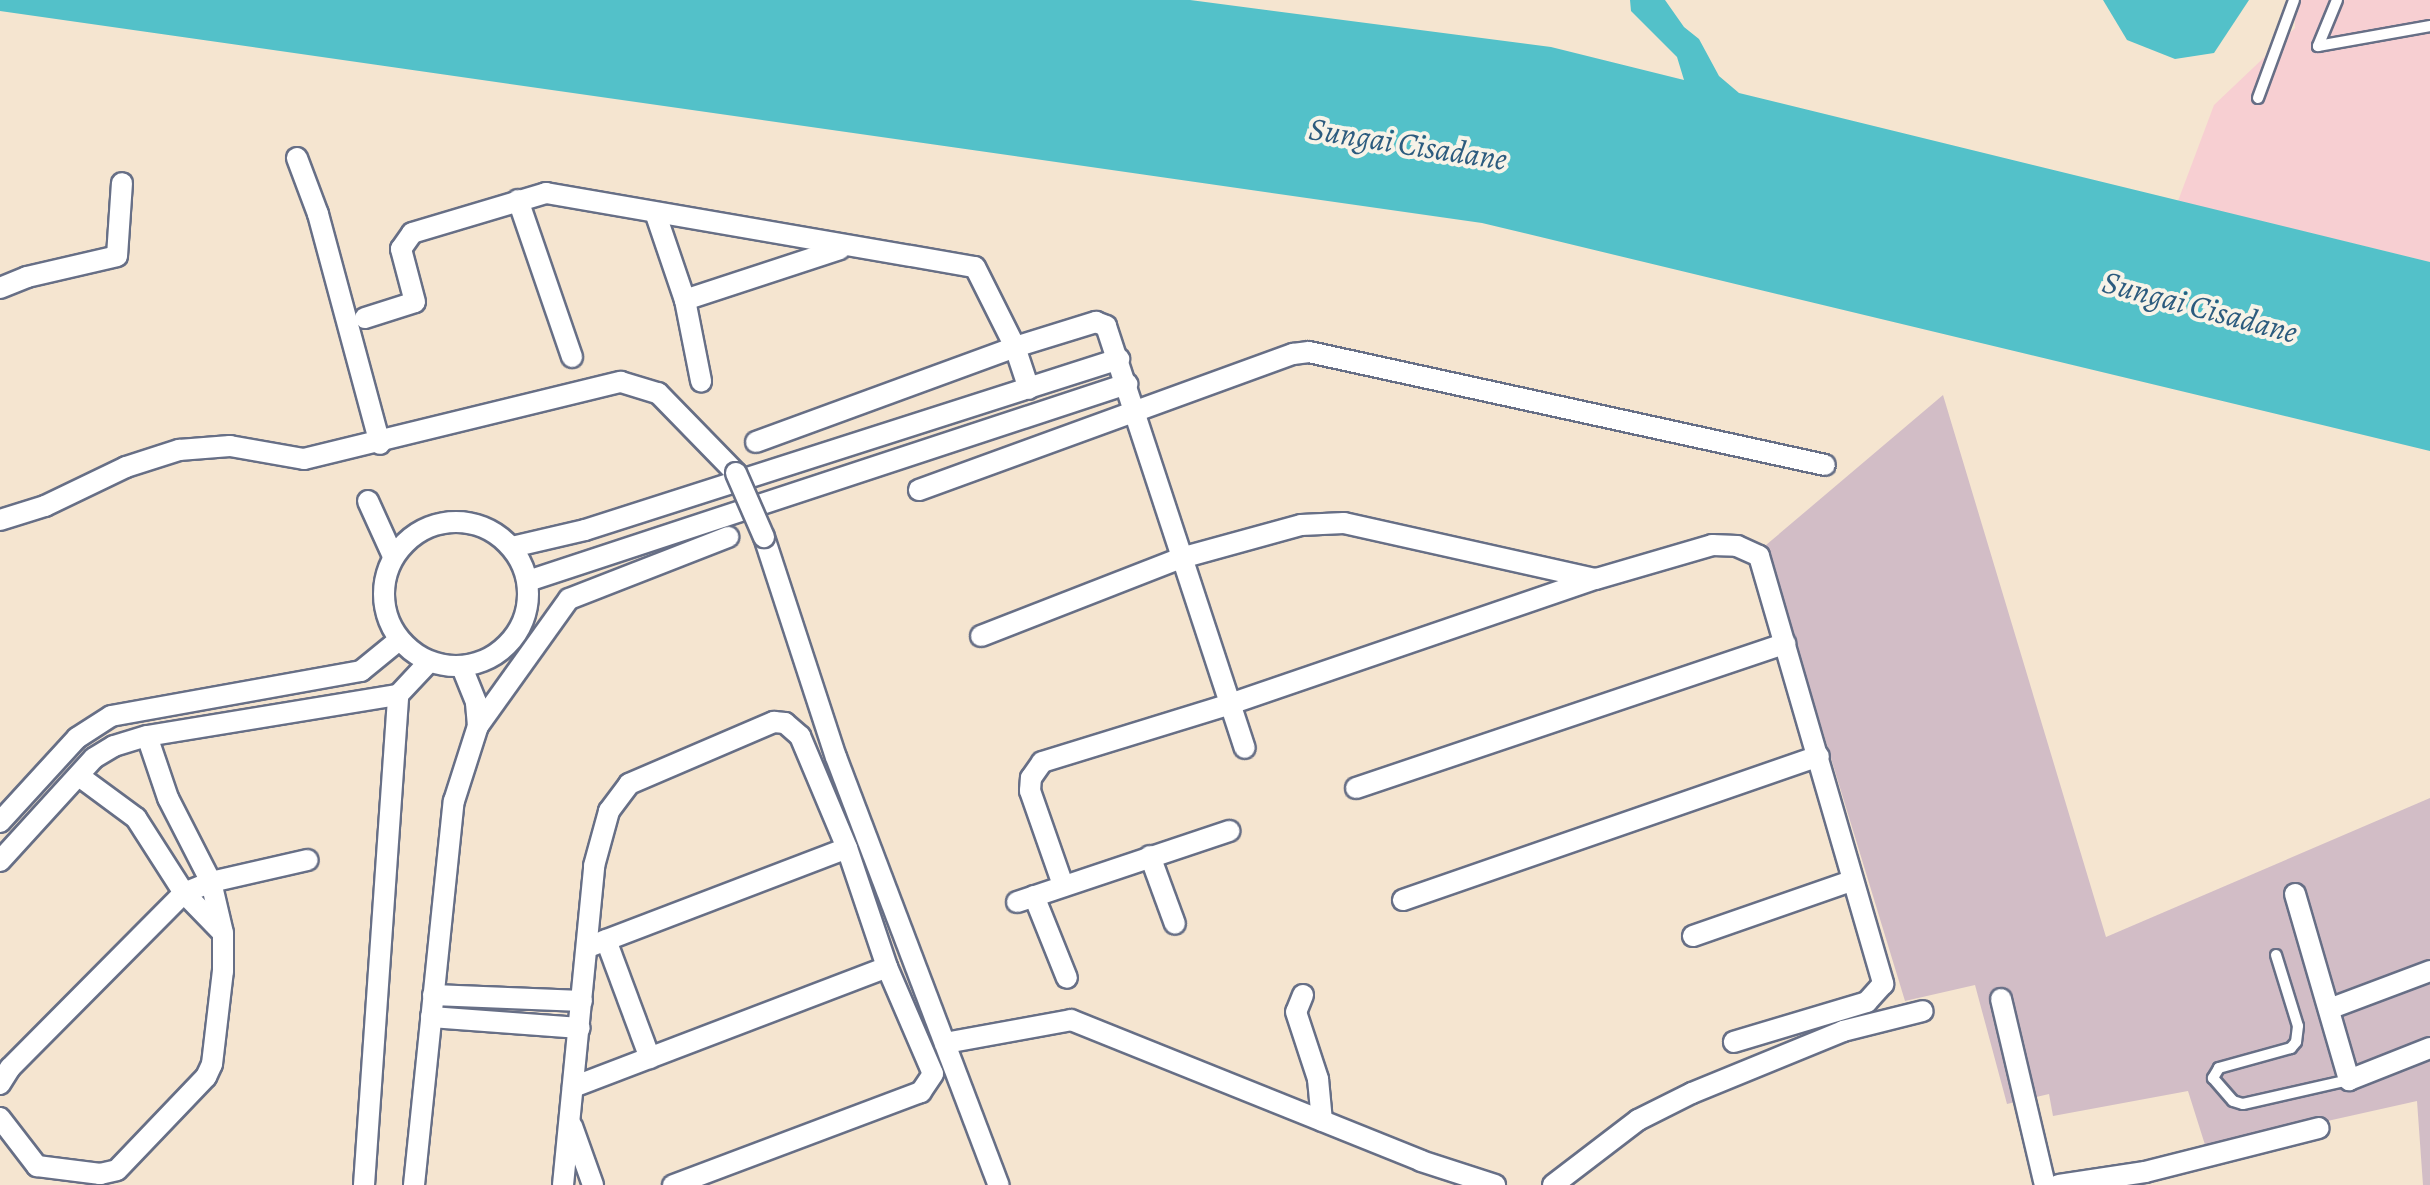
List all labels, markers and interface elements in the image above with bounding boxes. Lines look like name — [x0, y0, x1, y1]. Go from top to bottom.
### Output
water label: Sungai Cisadane — [1306, 109, 1510, 179]
water label: Sungai Cisadane — [2098, 263, 2302, 351]

